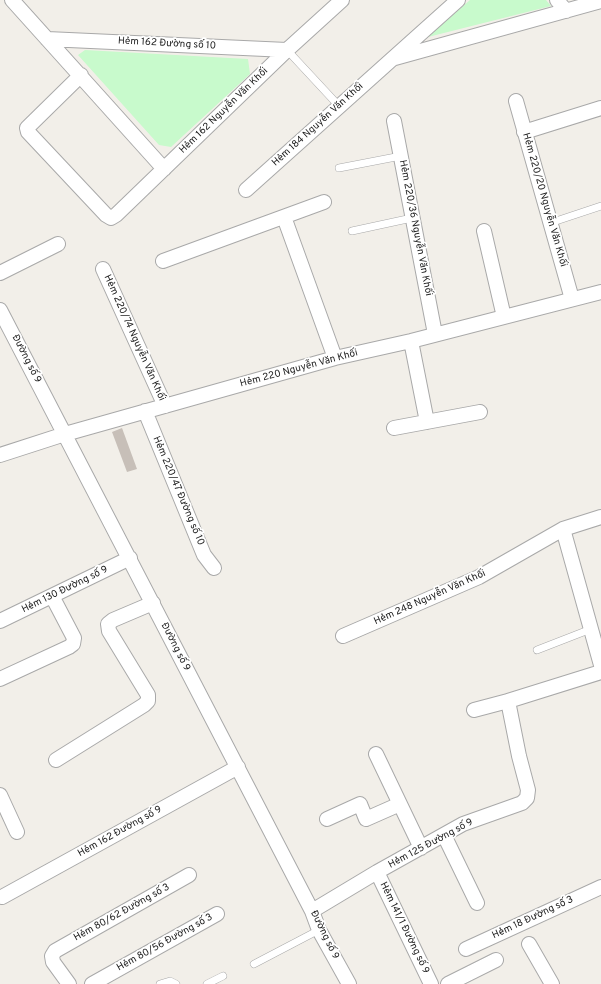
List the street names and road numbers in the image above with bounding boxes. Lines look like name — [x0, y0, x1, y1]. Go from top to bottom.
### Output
street label: Hẻm 162 Đường số 10 — [118, 35, 216, 53]
street label: Hẻm 162 Nguyễn Văn Khối — [177, 66, 271, 156]
street label: Hẻm 184 Nguyễn Văn Khối — [270, 81, 366, 169]
street label: Hẻm 220/20 Nguyễn Văn Khối — [519, 132, 569, 268]
street label: Hẻm 220/36 Nguyễn Văn Khối — [396, 159, 434, 297]
street label: Hẻm 220/74 Nguyễn Văn Khối — [101, 273, 167, 403]
street label: Đường số 9 — [9, 333, 43, 385]
street label: Hẻm 220 Nguyễn Văn Khối — [239, 347, 359, 391]
street label: Hẻm 220/47 Đường số 10 — [150, 435, 206, 547]
street label: Hẻm 130 Đường số 9 — [20, 564, 110, 616]
street label: Hẻm 248 Nguyễn Văn Khối — [372, 568, 488, 628]
street label: Đường số 9 — [158, 621, 192, 673]
street label: Hẻm 162 Đường số 9 — [76, 804, 164, 860]
street label: Hẻm 125 Đường số 9 — [387, 817, 475, 871]
street label: Hẻm 141/1 Đường số 9 — [377, 880, 431, 976]
street label: Hẻm 80/62 Đường số 3 — [72, 882, 172, 944]
street label: Hẻm 18 Đường số 3 — [490, 894, 576, 942]
street label: Đường số 9 — [307, 909, 341, 961]
street label: Hẻm 80/56 Đường số 3 — [115, 912, 215, 974]

